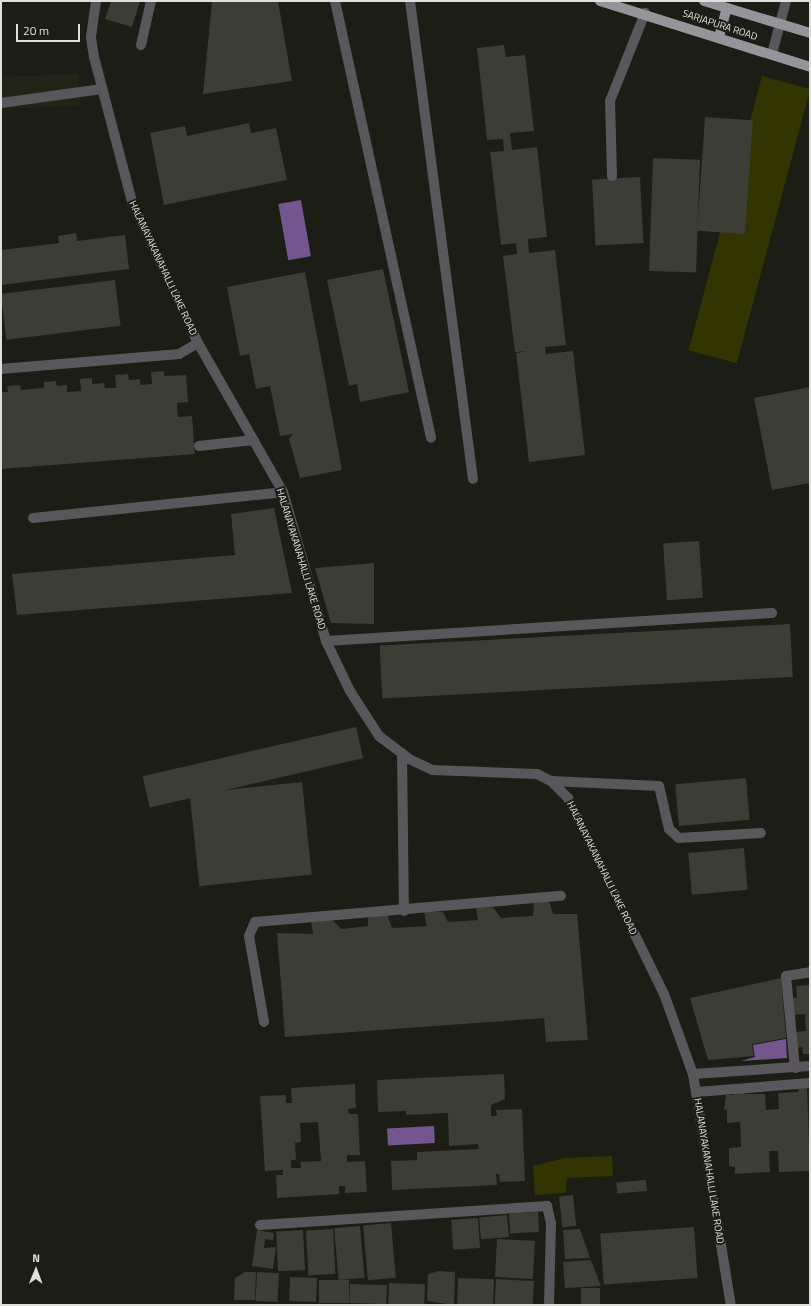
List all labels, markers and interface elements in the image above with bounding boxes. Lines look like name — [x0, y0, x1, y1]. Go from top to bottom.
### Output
street label: SARJAPURA ROAD — [681, 7, 759, 43]
scale bar — [18, 16, 82, 42]
text: 20 m — [23, 21, 49, 40]
street label: HALANAYAKANAHALLI LAKE ROAD — [126, 199, 200, 337]
street label: HALANAYAKANAHALLI LAKE ROAD — [274, 487, 328, 631]
street label: HALANAYAKANAHALLI LAKE ROAD — [564, 799, 640, 937]
street label: HALANAYAKANAHALLI LAKE ROAD — [692, 1097, 726, 1245]
north arrow — [16, 1250, 56, 1290]
text: N — [32, 1250, 40, 1266]

